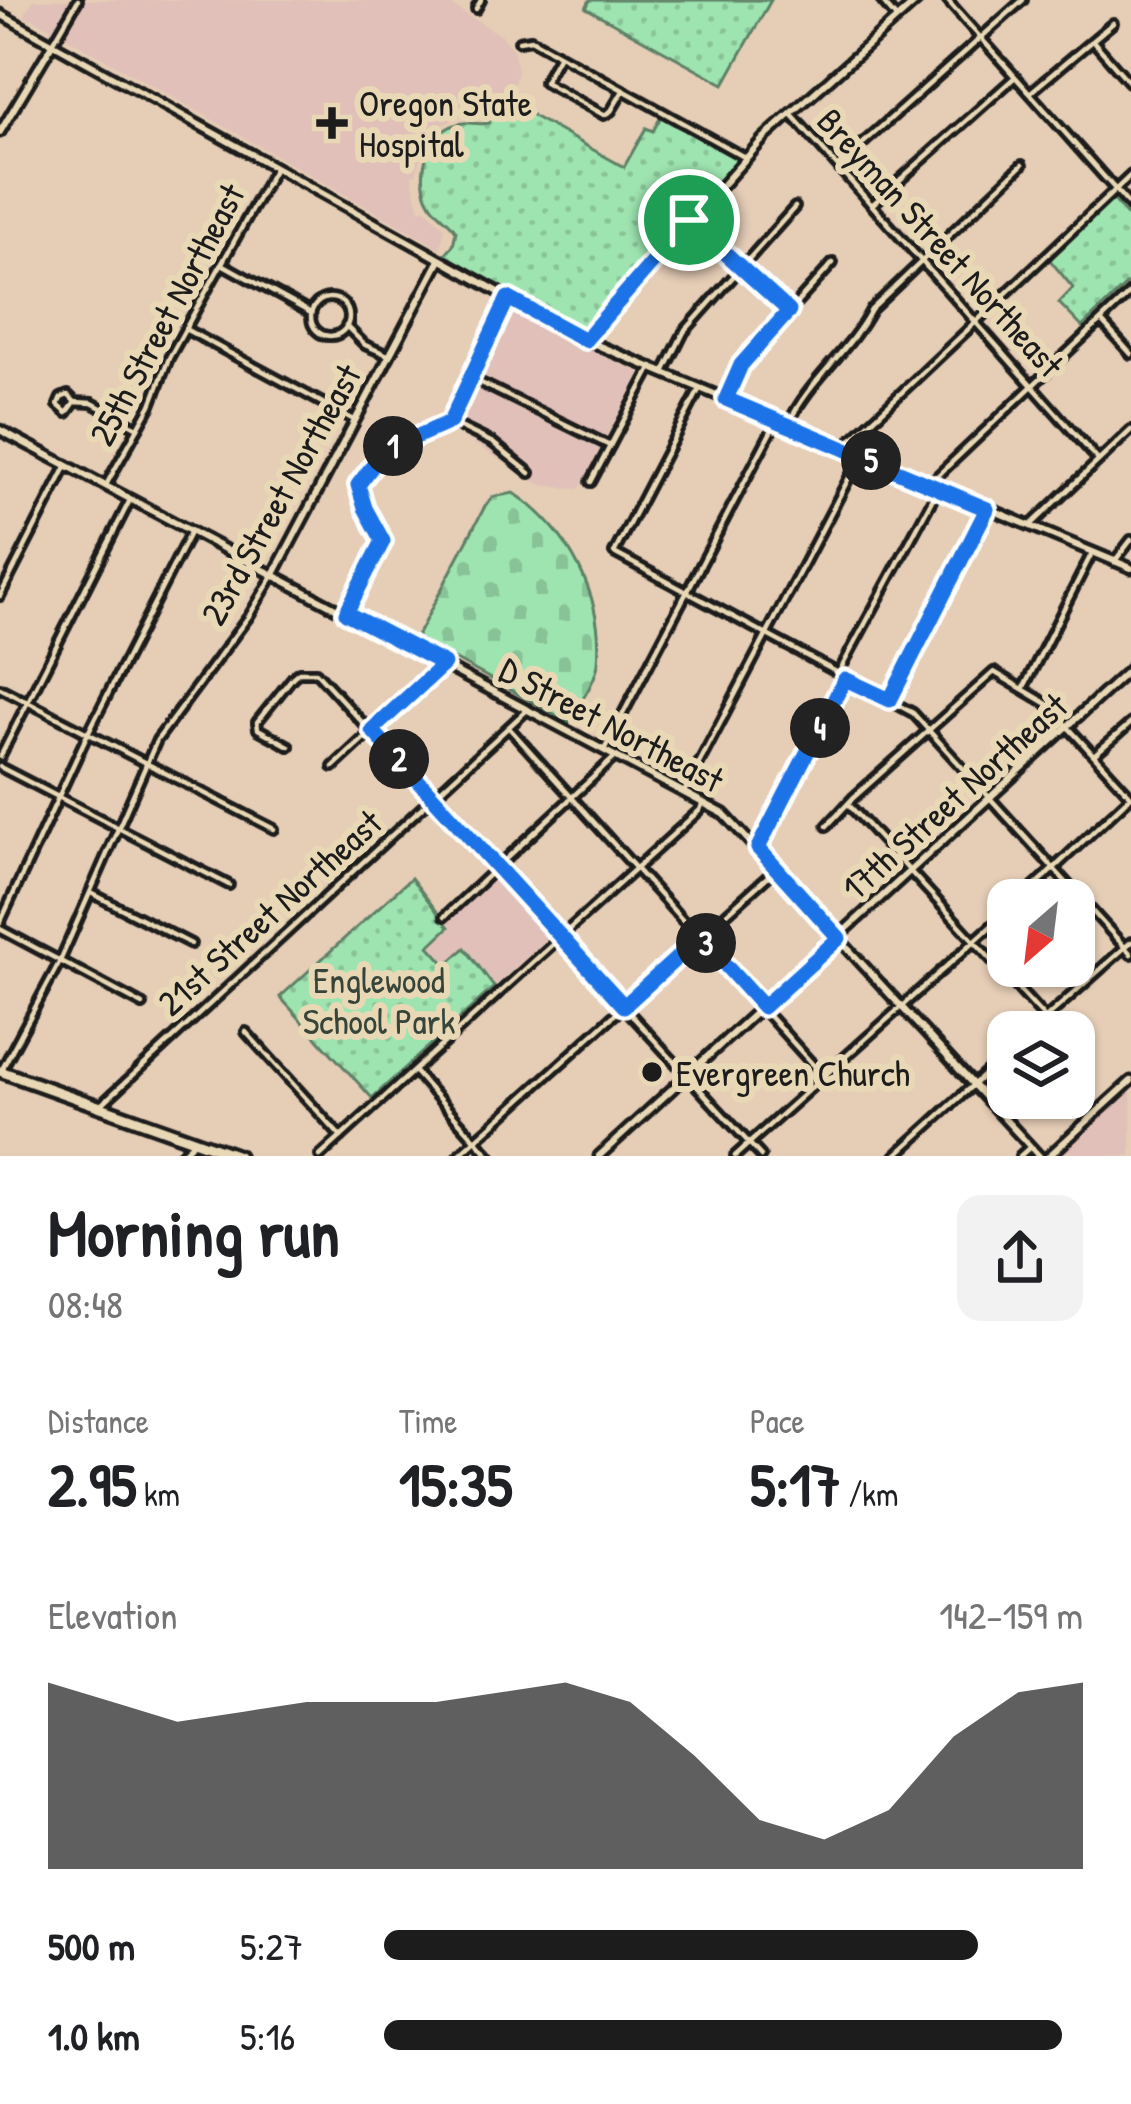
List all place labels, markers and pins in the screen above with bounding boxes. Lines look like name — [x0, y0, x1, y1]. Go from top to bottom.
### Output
place label: Oregon State Hospital — [359, 78, 532, 168]
marker: Oregon State Hospital — [316, 107, 348, 139]
pin — [638, 169, 740, 271]
pin: 1 — [363, 416, 423, 476]
pin: 5 — [841, 430, 901, 490]
pin: 4 — [790, 698, 850, 758]
pin: 2 — [369, 729, 429, 789]
pin: 3 — [676, 913, 736, 973]
place label: Evergreen Church — [676, 1048, 910, 1097]
marker: Evergreen Church — [639, 1059, 665, 1085]

